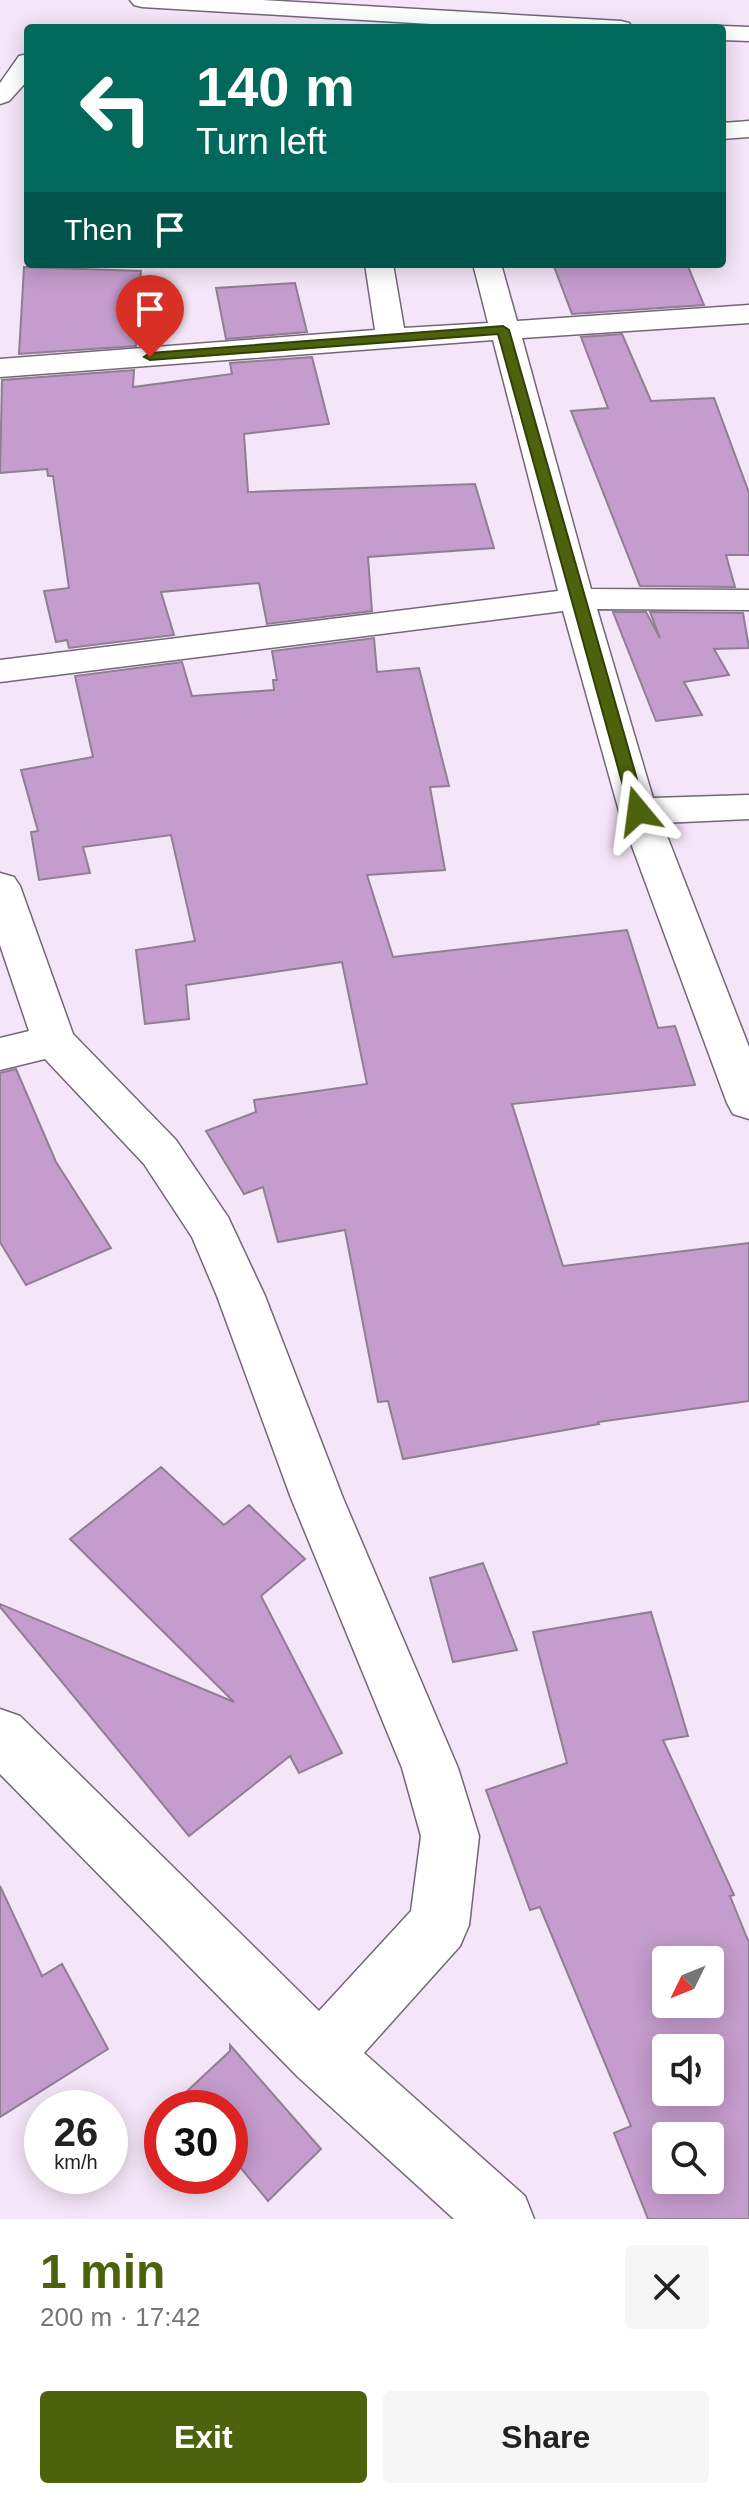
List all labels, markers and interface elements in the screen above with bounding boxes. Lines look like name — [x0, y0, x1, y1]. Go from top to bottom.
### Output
text: 140 m — [196, 55, 355, 118]
icon: left — [64, 56, 168, 160]
text: Turn left — [196, 121, 327, 162]
icon: arrive — [148, 208, 192, 252]
text: Then — [64, 213, 132, 246]
pin — [116, 275, 184, 357]
icon: arrive — [128, 287, 172, 331]
position arrow — [596, 769, 680, 853]
north arrow — [652, 1946, 724, 2018]
map controls — [652, 1946, 724, 2194]
button: sound — [652, 2034, 724, 2106]
speed limit sign: 30 — [144, 2090, 248, 2194]
text: 26 — [54, 2110, 98, 2154]
button: search — [652, 2122, 724, 2194]
text: km/h — [54, 2151, 98, 2173]
text: 1 min — [40, 2245, 165, 2298]
button: close — [625, 2245, 709, 2329]
text: 200 m · 17:42 — [40, 2302, 200, 2332]
button: Exit — [40, 2391, 367, 2483]
button: Share — [383, 2391, 709, 2483]

